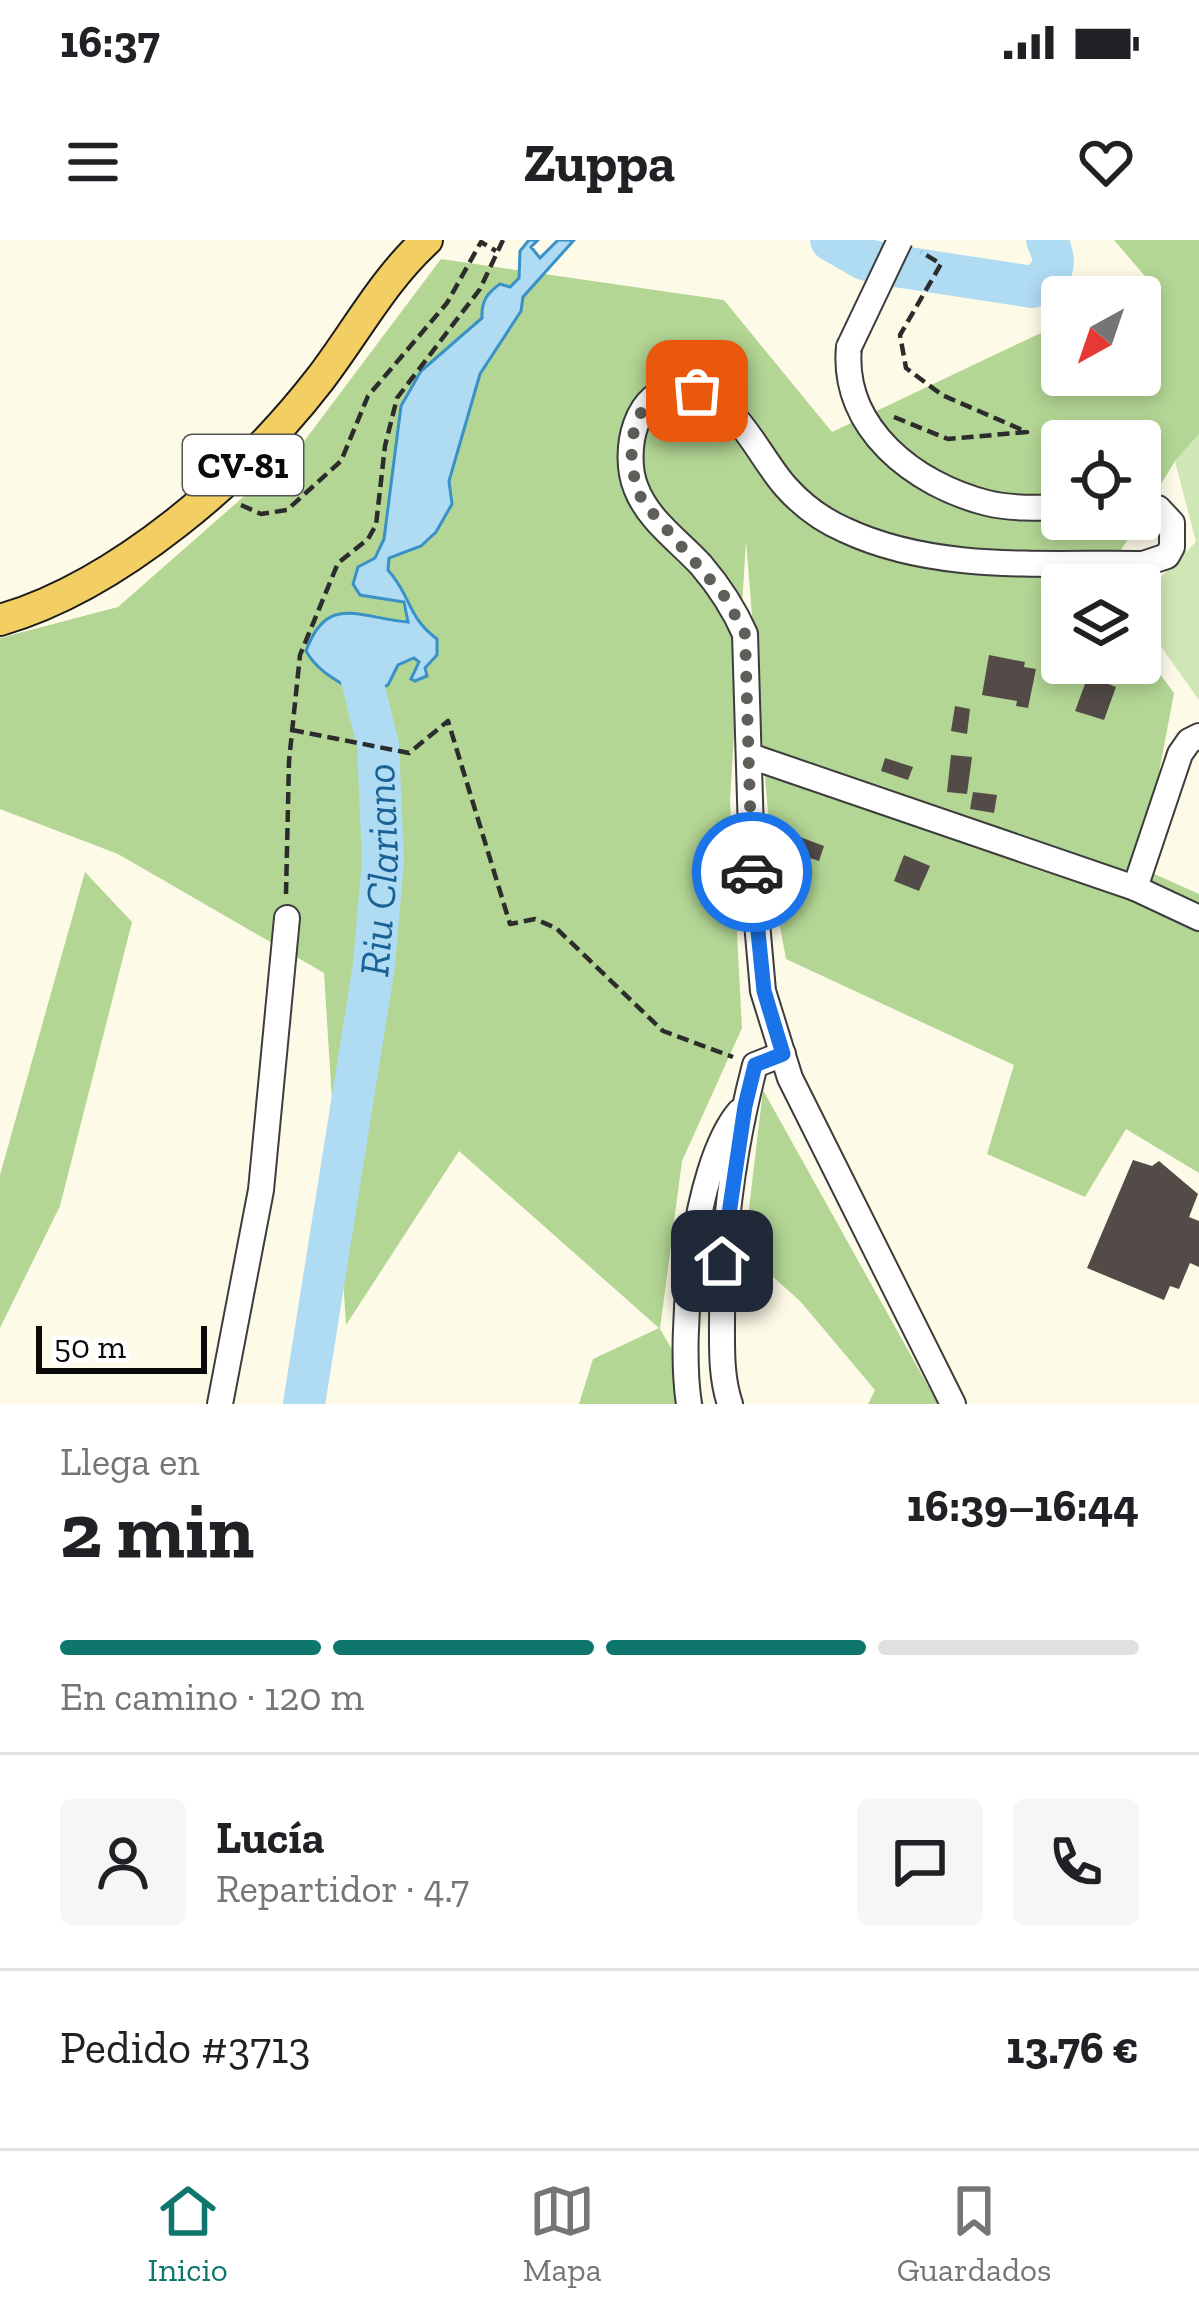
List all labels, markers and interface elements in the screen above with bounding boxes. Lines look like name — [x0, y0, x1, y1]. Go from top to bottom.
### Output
text: 16:37 — [60, 15, 160, 69]
icon: menu — [60, 129, 126, 195]
icon: heart — [1073, 129, 1139, 195]
text: Zuppa — [524, 130, 675, 195]
north arrow — [1041, 276, 1161, 396]
map controls — [1041, 276, 1161, 684]
pin — [646, 340, 748, 442]
icon: bag — [664, 358, 730, 424]
button: locate — [1041, 420, 1161, 540]
road number: CV-81 — [183, 435, 303, 495]
button: layers — [1041, 564, 1161, 684]
water label: Riu Clariano — [348, 762, 409, 978]
courier — [692, 812, 812, 932]
icon: car — [719, 839, 785, 905]
pin — [671, 1210, 773, 1312]
icon: home — [689, 1228, 755, 1294]
scale bar — [36, 1320, 207, 1373]
text: 50 m — [54, 1327, 126, 1366]
text: Llega en — [60, 1438, 200, 1485]
text: 16:39–16:44 — [907, 1479, 1139, 1533]
text: 2 min — [60, 1483, 254, 1577]
text: En camino · 120 m — [60, 1673, 364, 1720]
button: person — [60, 1799, 186, 1925]
button: chat — [857, 1799, 983, 1925]
button: phone — [1013, 1799, 1139, 1925]
text: Lucía — [216, 1811, 324, 1865]
text: Repartidor · 4.7 — [216, 1865, 469, 1912]
text: Pedido #3713 — [60, 2021, 310, 2075]
text: 13.76 € — [1006, 2021, 1139, 2075]
tab: Inicio — [148, 2178, 228, 2289]
tab: Mapa — [523, 2178, 602, 2289]
tab: Guardados — [897, 2178, 1051, 2289]

